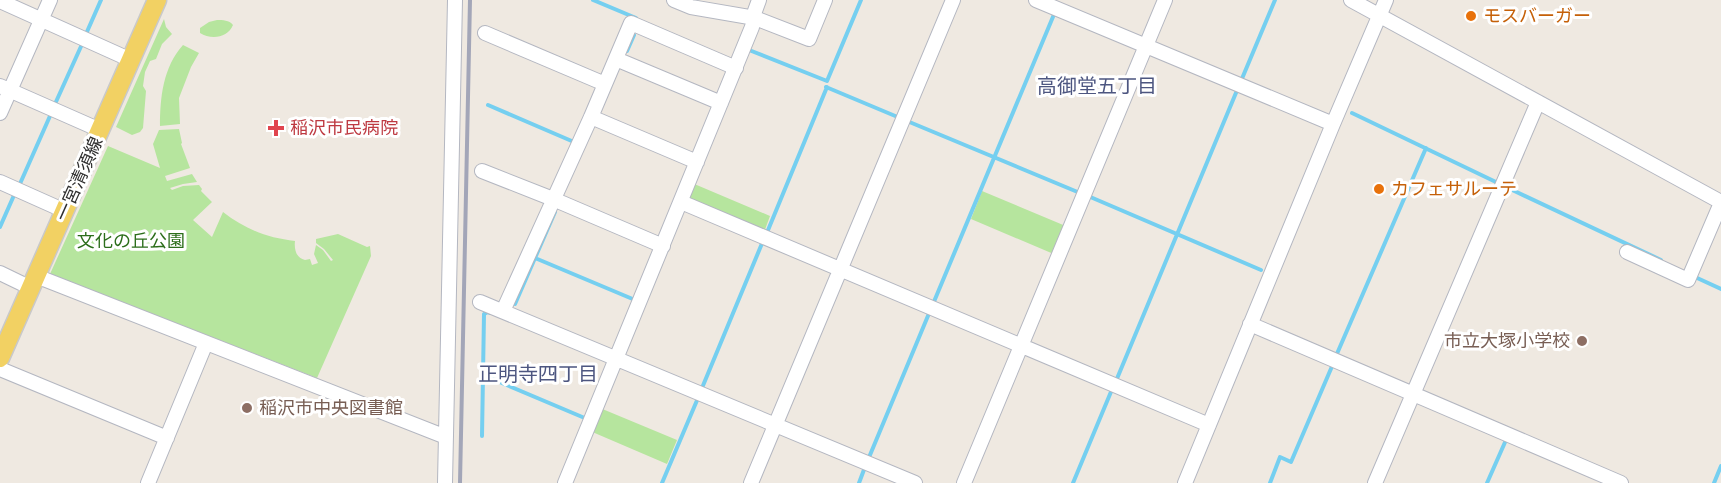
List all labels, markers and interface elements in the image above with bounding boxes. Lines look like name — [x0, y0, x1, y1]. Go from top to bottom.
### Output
place label: モスバーガー — [1483, 4, 1591, 27]
marker: モスバーガー — [1464, 9, 1478, 23]
district label: 高御堂五丁目 — [1037, 73, 1157, 99]
place label: 稲沢市民病院 — [290, 116, 398, 139]
marker: 稲沢市民病院 — [267, 119, 285, 137]
street label: 一宮清須線 — [50, 133, 107, 225]
place label: カフェサルーテ — [1391, 177, 1517, 200]
marker: カフェサルーテ — [1372, 182, 1386, 196]
park label: 文化の丘公園 — [77, 229, 185, 252]
place label: 市立大塚小学校 — [1444, 329, 1570, 352]
marker: 市立大塚小学校 — [1575, 334, 1589, 348]
district label: 正明寺四丁目 — [478, 361, 598, 387]
place label: 稲沢市中央図書館 — [259, 396, 403, 419]
marker: 稲沢市中央図書館 — [240, 401, 254, 415]

